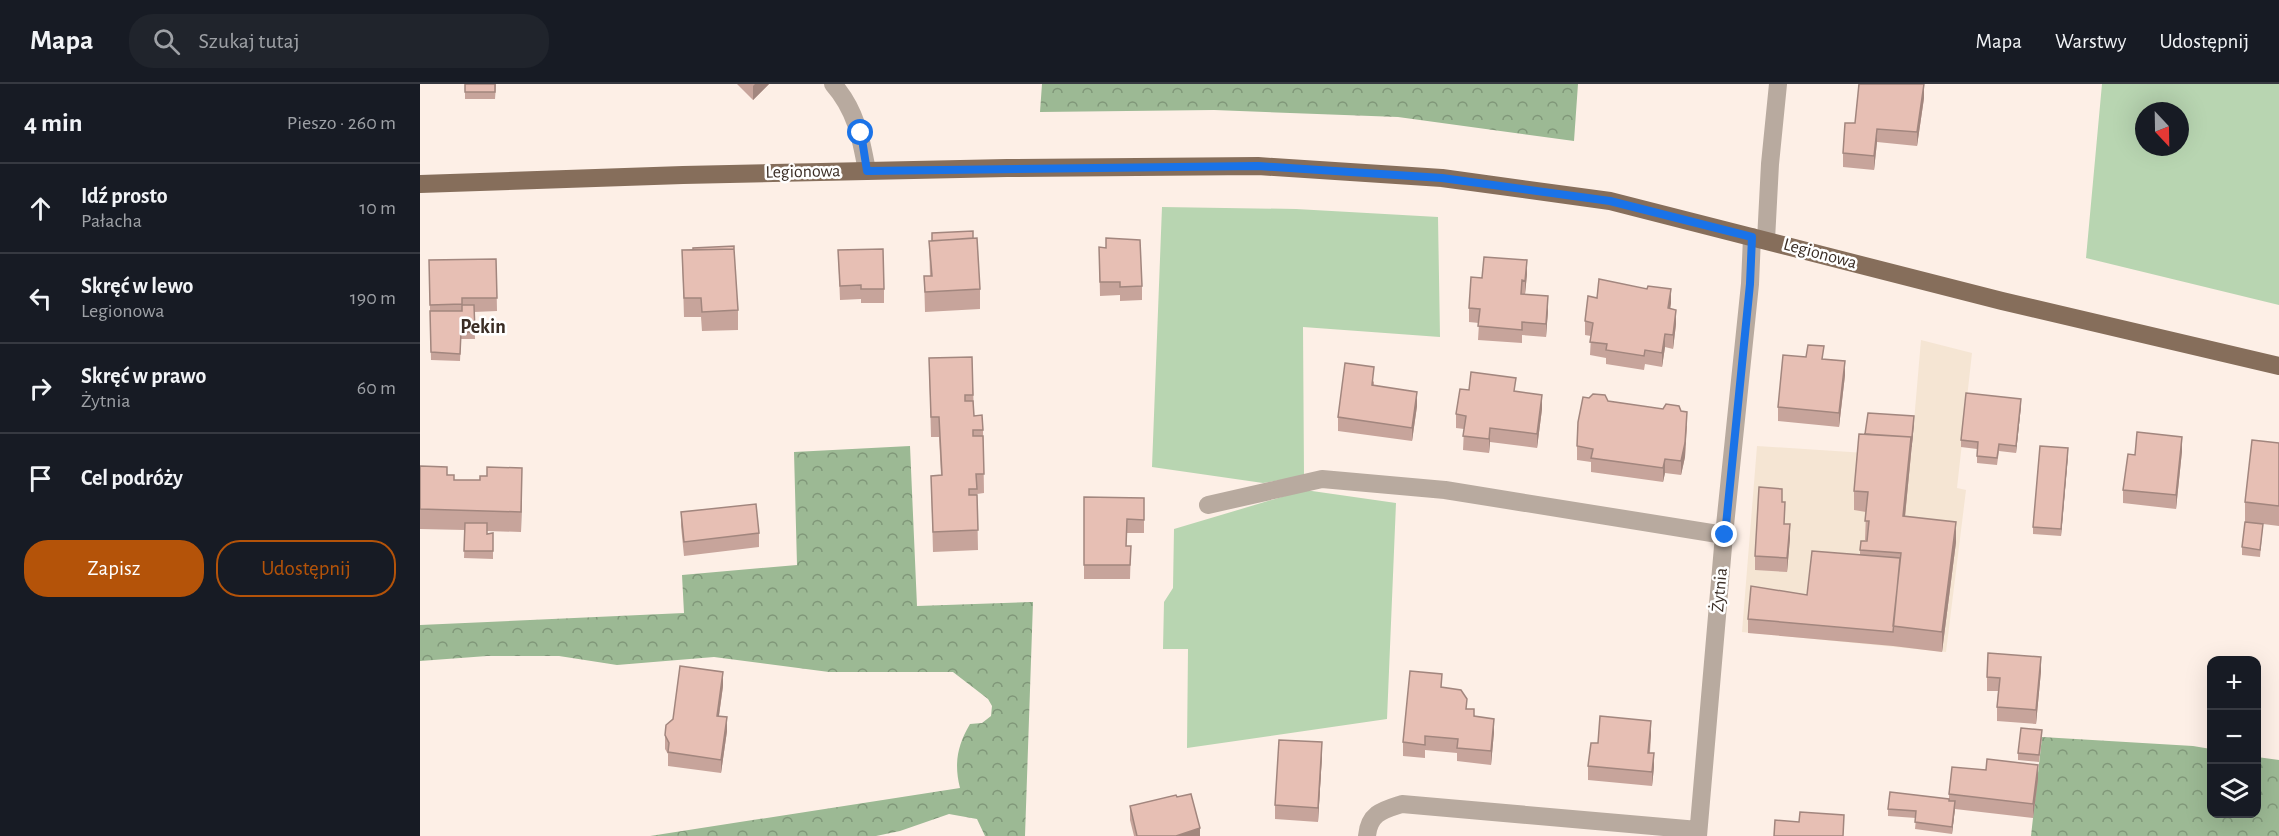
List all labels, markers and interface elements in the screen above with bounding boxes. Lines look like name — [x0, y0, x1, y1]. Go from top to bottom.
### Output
search box — [129, 14, 549, 68]
icon: search — [150, 25, 183, 58]
text: Mapa — [30, 27, 93, 55]
text: Szukaj tutaj — [198, 30, 300, 52]
text: Mapa — [1976, 31, 2022, 52]
text: Warstwy — [2055, 31, 2126, 52]
text: Udostępnij — [2159, 31, 2249, 52]
north arrow — [2135, 102, 2189, 156]
text: 4 min — [24, 110, 83, 136]
text: Pieszo · 260 m — [287, 113, 396, 133]
route start — [847, 119, 873, 145]
street label: Legionowa — [765, 162, 841, 182]
text: Idź prosto — [81, 185, 168, 207]
icon: ahead — [24, 192, 57, 225]
text: 10 m — [359, 198, 396, 218]
text: Pałacha — [81, 211, 142, 231]
street label: Legionowa — [1781, 236, 1859, 272]
text: Skręć w lewo — [81, 275, 193, 297]
icon: left — [24, 282, 57, 315]
text: 190 m — [350, 288, 396, 308]
text: Legionowa — [81, 301, 165, 321]
district label: Pekin — [460, 317, 506, 337]
text: Skręć w prawo — [81, 365, 206, 387]
icon: right — [24, 372, 57, 405]
text: 60 m — [357, 378, 396, 398]
text: Żytnia — [81, 391, 130, 411]
icon: arrive — [24, 462, 57, 495]
text: Cel podróży — [81, 467, 183, 489]
route end — [1711, 521, 1737, 547]
button: Zapisz — [24, 540, 204, 597]
button: Udostępnij — [216, 540, 396, 597]
street label: Żytnia — [1707, 567, 1731, 613]
map controls — [2207, 656, 2261, 818]
button: + — [2207, 656, 2261, 710]
button: − — [2207, 710, 2261, 764]
button: layers — [2207, 764, 2261, 818]

